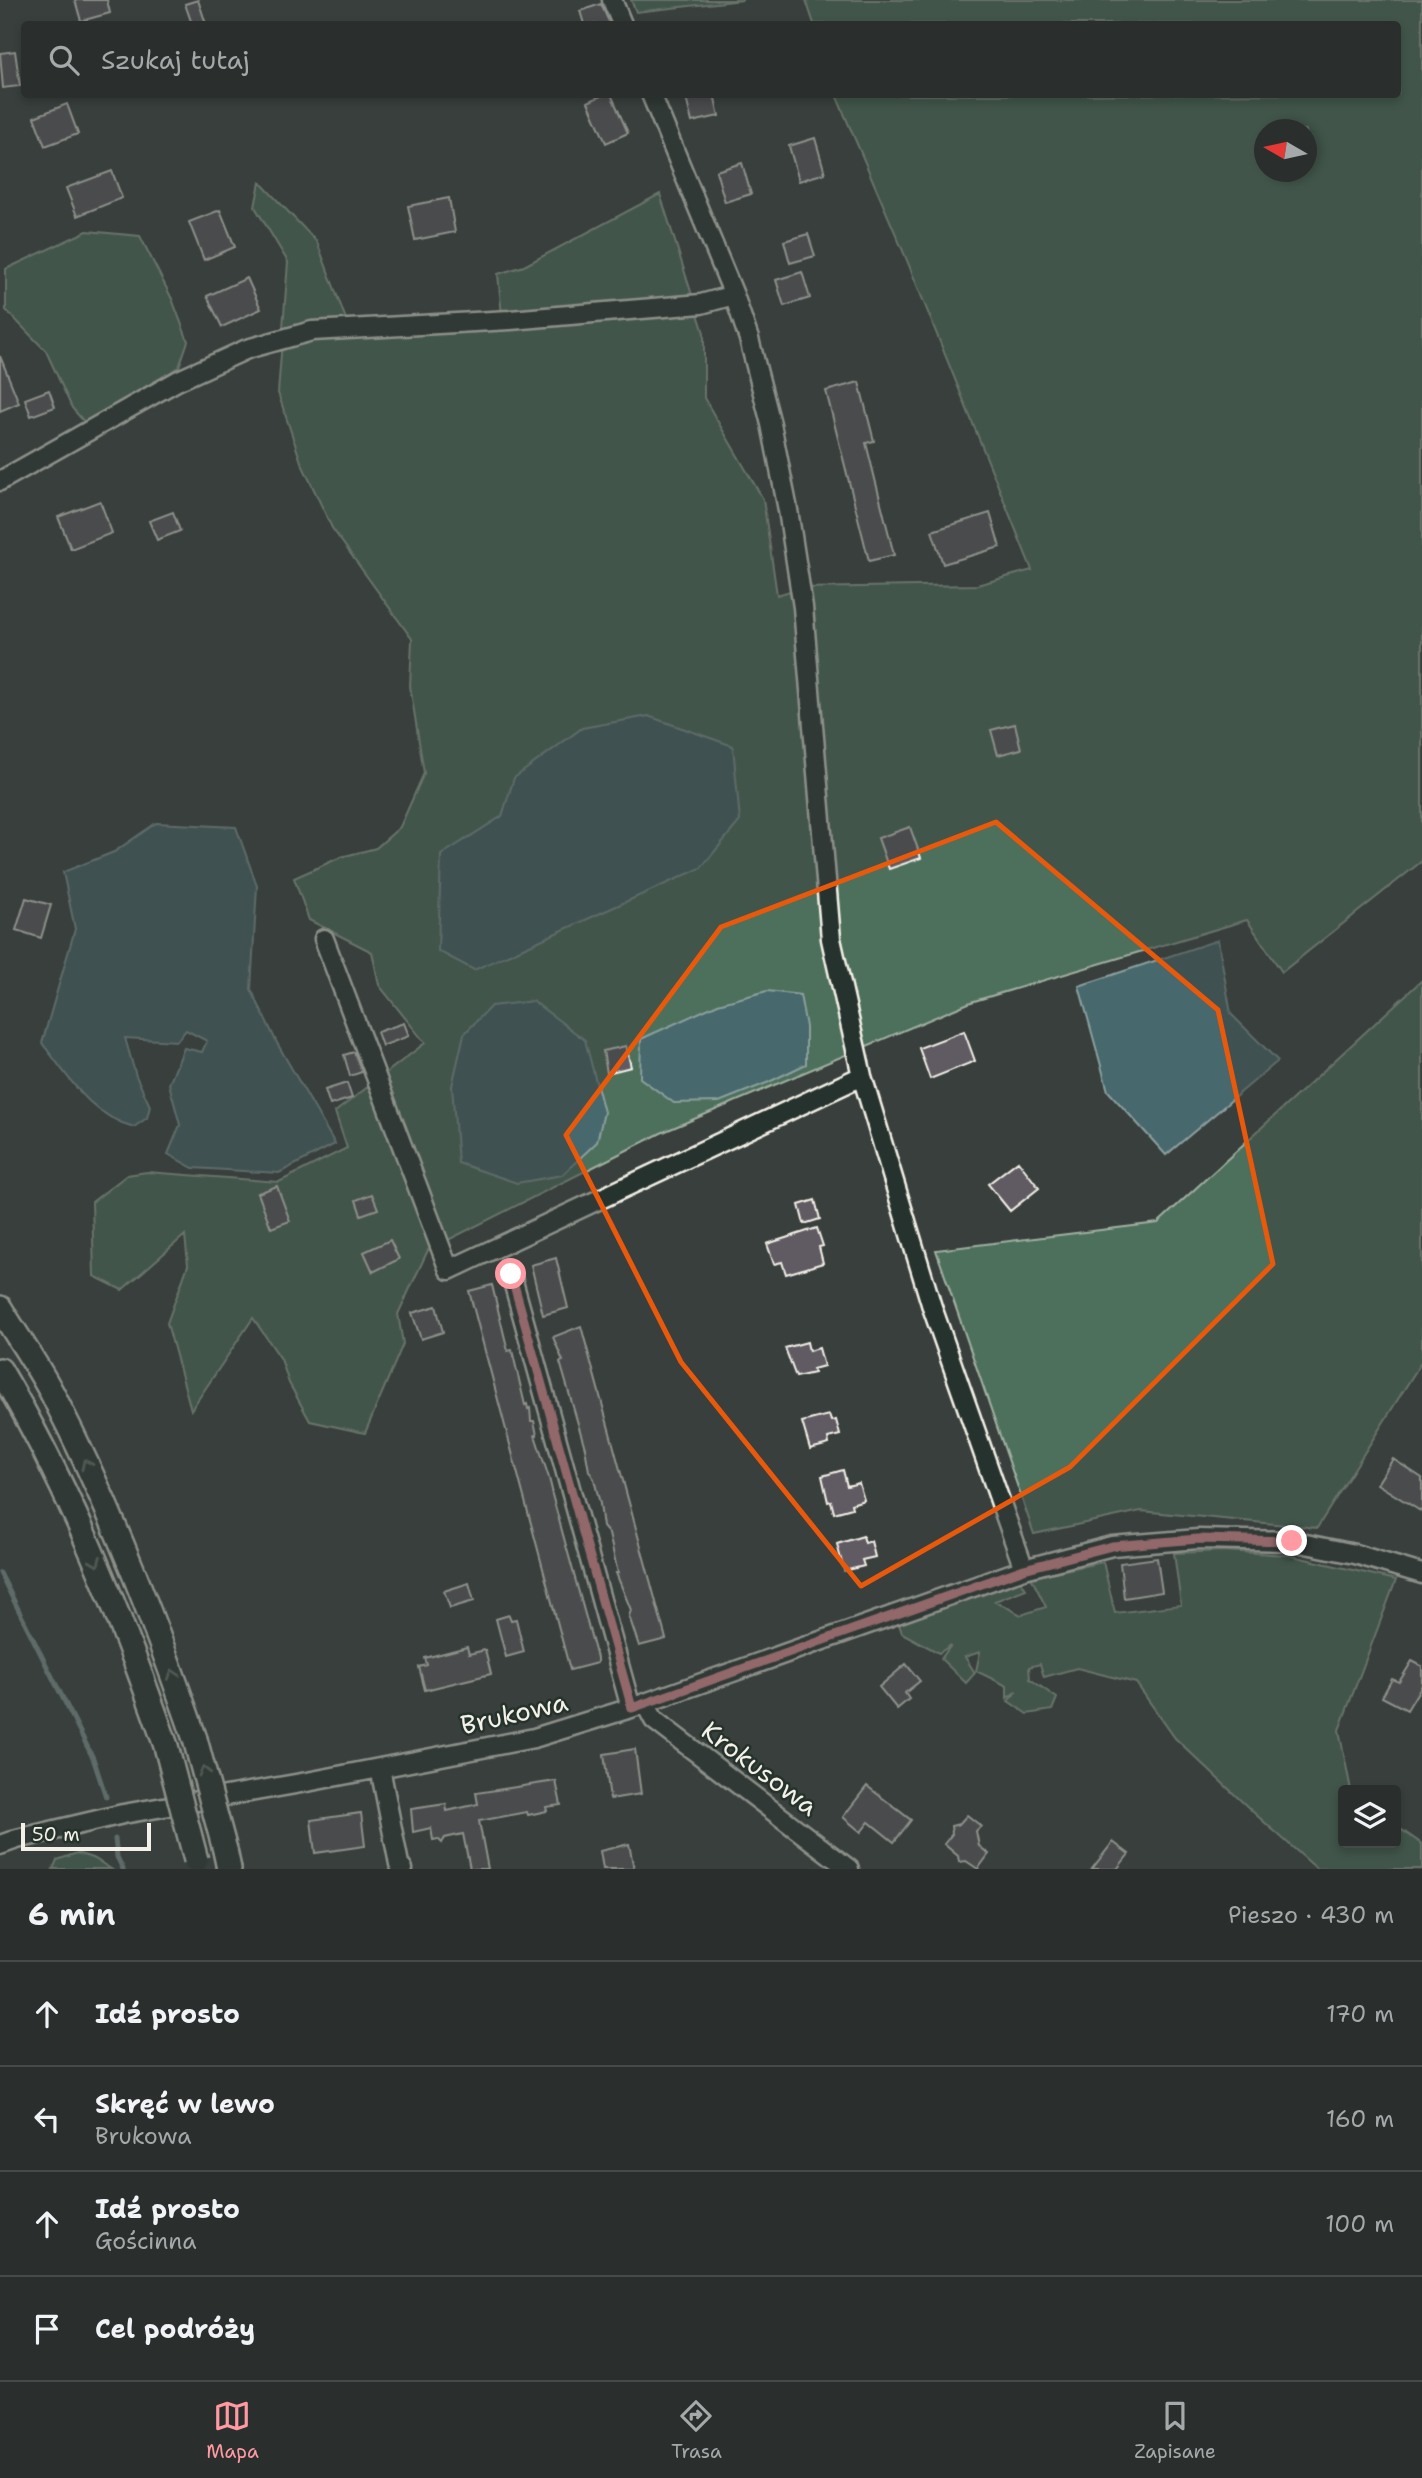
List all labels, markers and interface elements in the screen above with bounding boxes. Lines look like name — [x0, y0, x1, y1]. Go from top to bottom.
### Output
search box — [21, 21, 1401, 98]
icon: search — [45, 41, 83, 79]
text: Szukaj tutaj — [101, 42, 250, 77]
north arrow — [1254, 119, 1317, 182]
route start — [495, 1258, 526, 1289]
one-way arrow — [80, 1459, 94, 1471]
route end — [1276, 1525, 1307, 1556]
one-way arrow — [87, 1555, 101, 1567]
one-way arrow — [167, 1669, 181, 1681]
street label: Brukowa — [457, 1684, 571, 1742]
street label: Krokusowa — [695, 1713, 825, 1823]
one-way arrow — [198, 1765, 212, 1777]
map controls — [1338, 1785, 1401, 1848]
button: layers — [1338, 1785, 1401, 1848]
scale bar — [21, 1820, 150, 1852]
text: 50 m — [32, 1822, 80, 1847]
text: 6 min — [28, 1894, 115, 1935]
text: Pieszo · 430 m — [1228, 1900, 1394, 1930]
icon: ahead — [28, 1995, 66, 2033]
text: Idź prosto — [95, 1996, 240, 2031]
text: 170 m — [1326, 1999, 1394, 2029]
text: Skręć w lewo — [95, 2086, 275, 2121]
icon: left — [28, 2100, 66, 2138]
text: 160 m — [1326, 2104, 1394, 2134]
text: Brukowa — [95, 2121, 191, 2151]
text: Idź prosto — [95, 2191, 240, 2226]
icon: ahead — [28, 2205, 66, 2243]
text: 100 m — [1325, 2209, 1394, 2239]
text: Gościnna — [95, 2226, 197, 2256]
icon: arrive — [28, 2310, 66, 2348]
text: Cel podróży — [95, 2311, 255, 2346]
tab: Mapa — [206, 2397, 259, 2464]
tab: Trasa — [671, 2397, 722, 2464]
tab: Zapisane — [1134, 2397, 1216, 2464]

